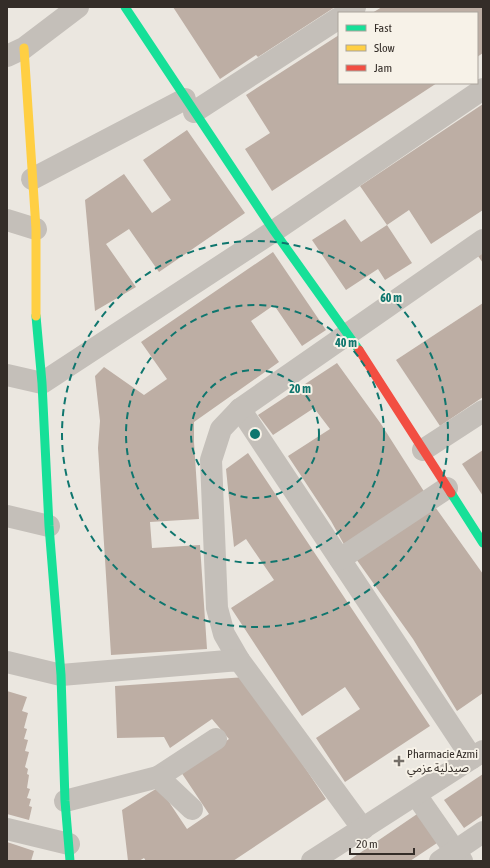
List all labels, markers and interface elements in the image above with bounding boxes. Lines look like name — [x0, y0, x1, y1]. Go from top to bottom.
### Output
legend — [338, 12, 478, 84]
text: Fast — [374, 21, 392, 35]
text: Slow — [374, 41, 395, 55]
text: Jam — [374, 61, 392, 75]
text: 60 m — [380, 291, 402, 305]
text: 40 m — [334, 336, 357, 350]
text: 20 m — [289, 382, 311, 396]
centre of rings — [248, 427, 262, 441]
place label: Pharmacie Azmi صيدلية عزمي — [407, 747, 478, 778]
marker: Pharmacie Azmi صيدلية عزمي — [394, 756, 404, 766]
scale bar — [350, 830, 414, 856]
text: 20 m — [356, 837, 378, 851]

